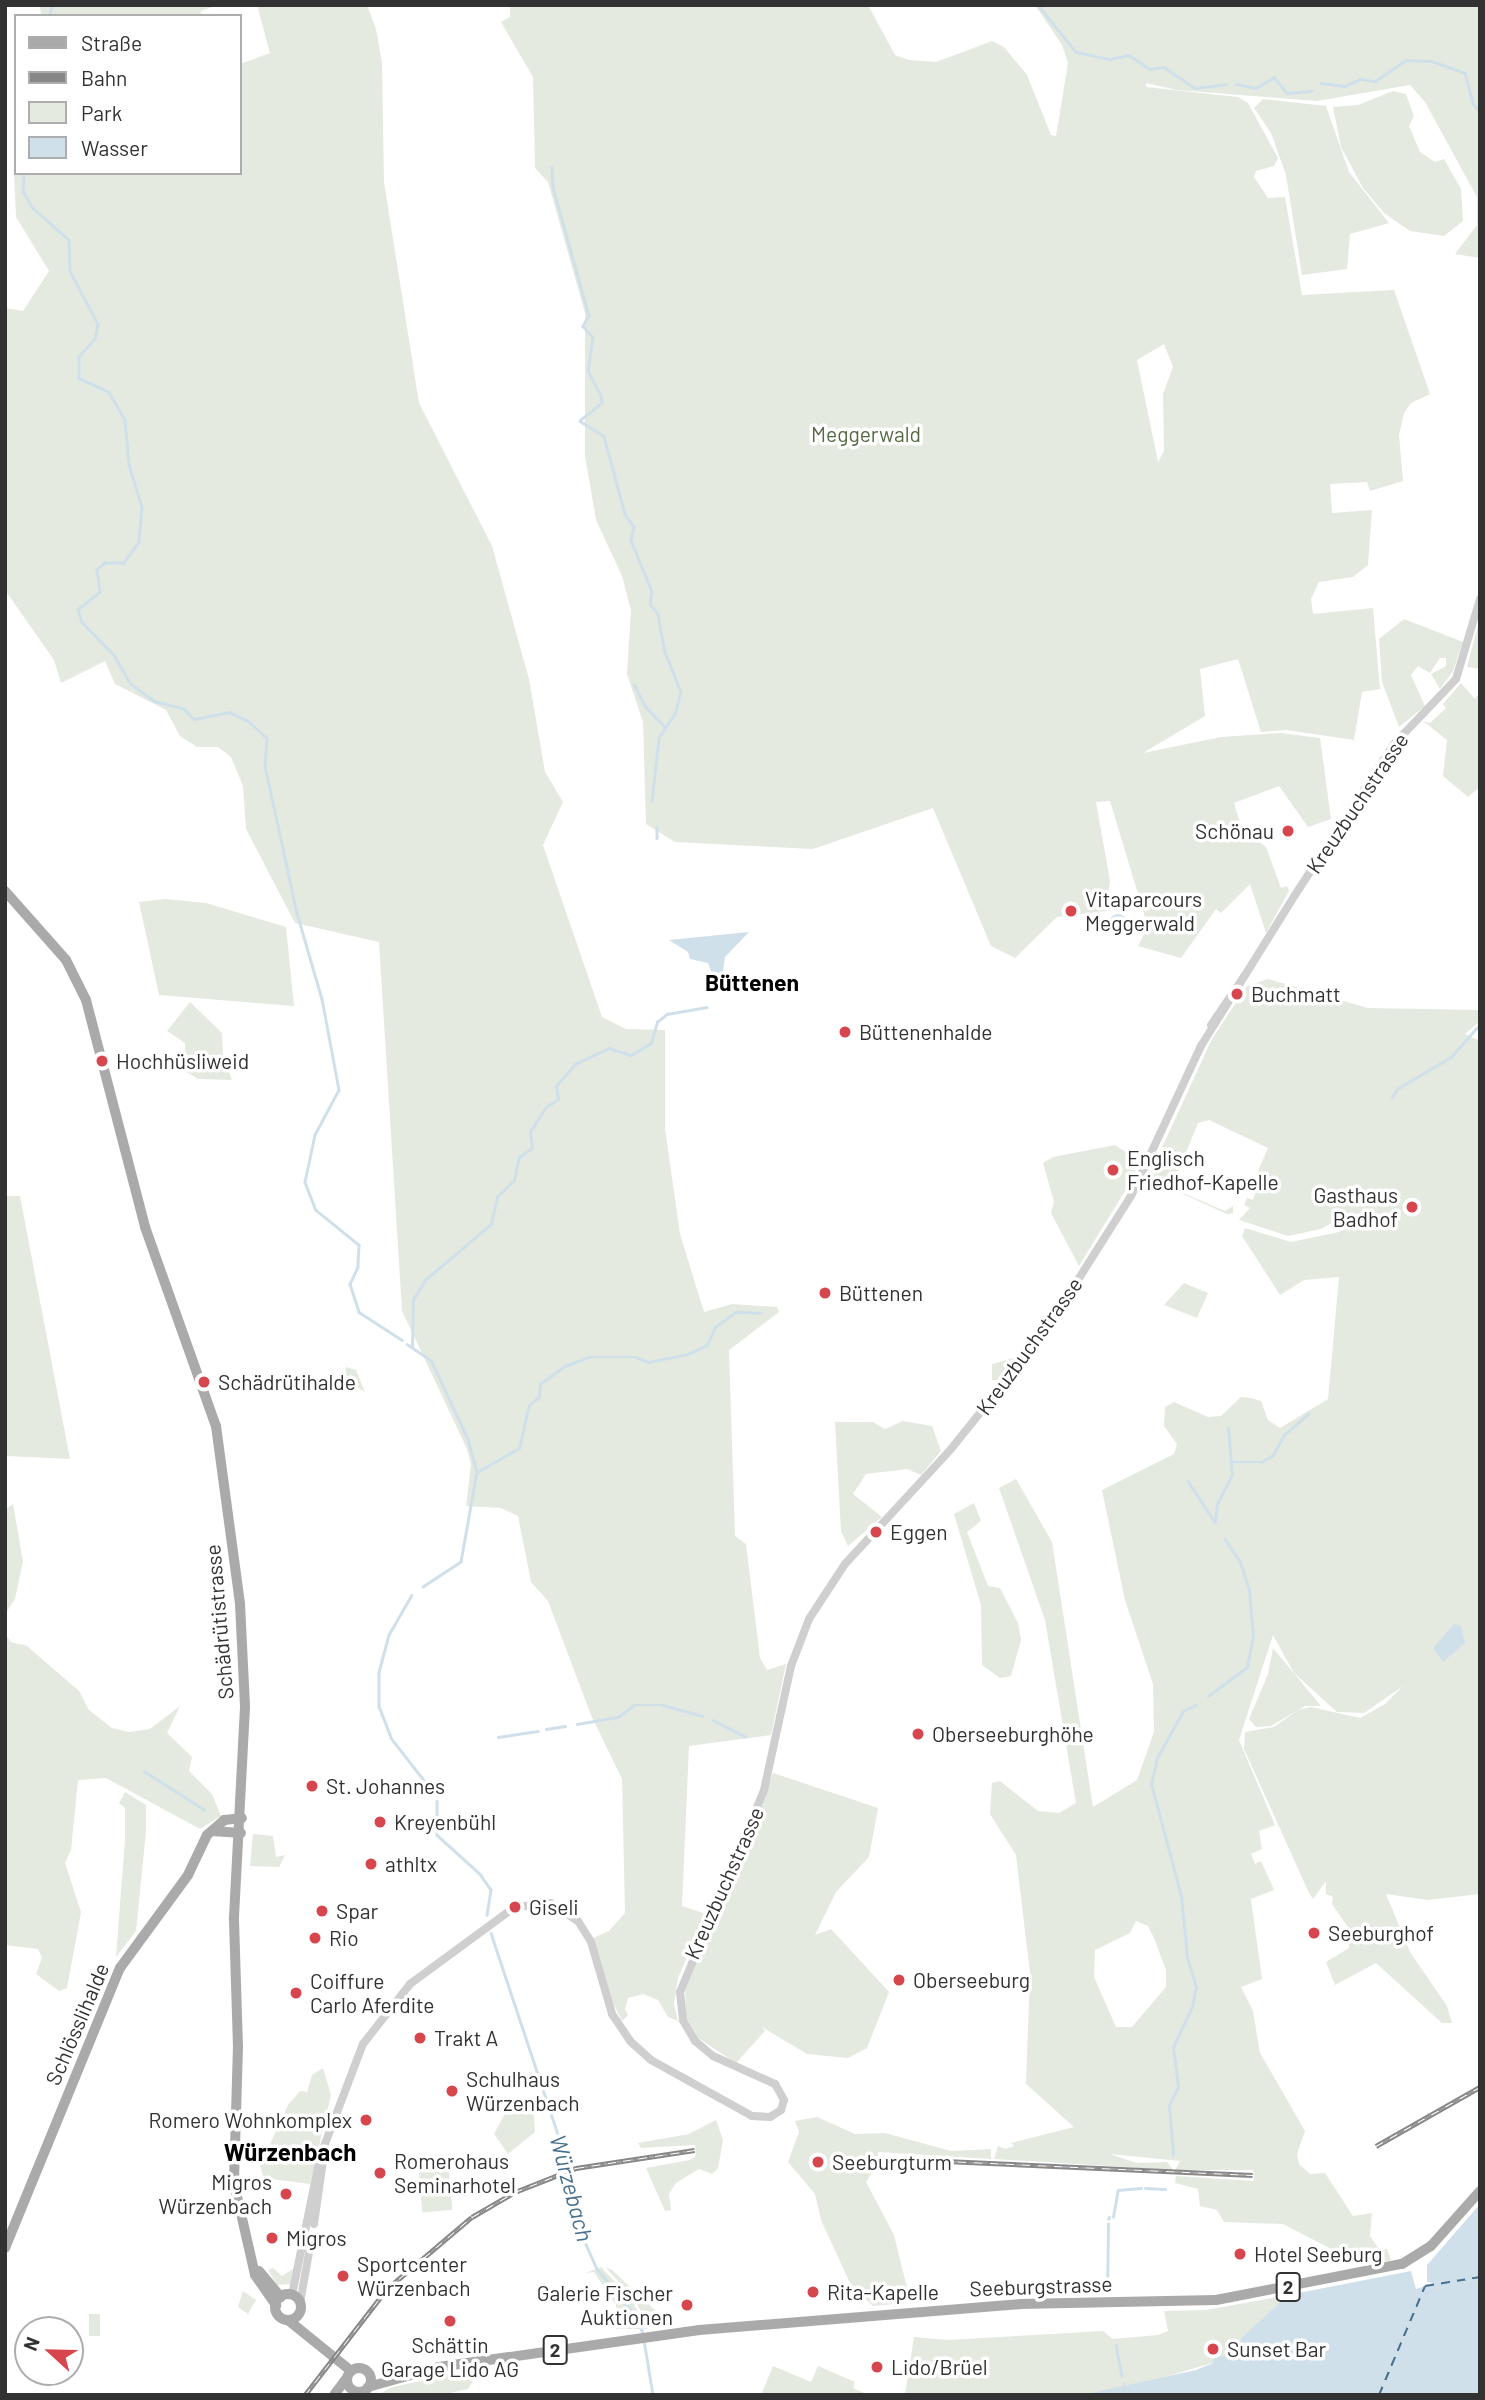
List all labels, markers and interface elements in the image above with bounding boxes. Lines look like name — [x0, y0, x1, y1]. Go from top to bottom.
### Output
legend — [14, 14, 242, 175]
text: Straße — [81, 30, 142, 55]
text: Bahn — [81, 65, 127, 90]
text: Park — [81, 100, 122, 125]
text: Wasser — [81, 135, 148, 160]
park label: Meggerwald — [811, 421, 921, 447]
street label: Kreuzbuchstrasse — [1301, 728, 1413, 878]
place label: Schönau — [1195, 818, 1274, 844]
marker: Schönau — [1280, 823, 1296, 839]
place label: Vitaparcours Meggerwald — [1085, 886, 1202, 936]
marker: Vitaparcours Meggerwald — [1063, 903, 1079, 919]
district label: Büttenen — [705, 968, 799, 996]
place label: Buchmatt — [1251, 981, 1341, 1007]
marker: Buchmatt — [1229, 986, 1245, 1002]
place label: Büttenenhalde — [859, 1019, 993, 1045]
marker: Büttenenhalde — [837, 1024, 853, 1040]
place label: Hochhüsliweid — [116, 1048, 249, 1074]
marker: Hochhüsliweid — [94, 1053, 110, 1069]
place label: Englisch Friedhof-Kapelle — [1127, 1145, 1279, 1195]
marker: Englisch Friedhof-Kapelle — [1105, 1162, 1121, 1178]
place label: Gasthaus Badhof — [1313, 1182, 1398, 1232]
marker: Gasthaus Badhof — [1404, 1199, 1420, 1215]
street label: Kreuzbuchstrasse — [971, 1272, 1087, 1420]
place label: Büttenen — [839, 1280, 923, 1306]
marker: Büttenen — [817, 1285, 833, 1301]
place label: Schädrütihalde — [218, 1369, 356, 1395]
marker: Schädrütihalde — [196, 1374, 212, 1390]
place label: Eggen — [890, 1519, 948, 1545]
marker: Eggen — [868, 1524, 884, 1540]
street label: Schädrütistrasse — [200, 1543, 238, 1701]
place label: Oberseeburghöhe — [932, 1721, 1094, 1747]
marker: Oberseeburghöhe — [910, 1726, 926, 1742]
place label: St. Johannes — [326, 1773, 445, 1799]
marker: St. Johannes — [304, 1778, 320, 1794]
street label: Kreuzbuchstrasse — [679, 1803, 769, 1963]
place label: Kreyenbühl — [394, 1809, 496, 1835]
marker: Kreyenbühl — [372, 1814, 388, 1830]
place label: athltx — [385, 1851, 437, 1877]
marker: athltx — [363, 1856, 379, 1872]
place label: Giseli — [529, 1894, 579, 1920]
place label: Spar — [336, 1898, 378, 1924]
marker: Giseli — [507, 1899, 523, 1915]
marker: Spar — [314, 1903, 330, 1919]
place label: Seeburghof — [1328, 1920, 1434, 1946]
place label: Rio — [329, 1925, 359, 1951]
marker: Seeburghof — [1306, 1925, 1322, 1941]
marker: Rio — [307, 1930, 323, 1946]
street label: Schlösslihalde — [40, 1959, 114, 2089]
place label: Oberseeburg — [913, 1967, 1030, 1993]
place label: Coiffure Carlo Aferdite — [310, 1968, 435, 2018]
marker: Oberseeburg — [891, 1972, 907, 1988]
marker: Coiffure Carlo Aferdite — [288, 1985, 304, 2001]
place label: Trakt A — [434, 2025, 498, 2051]
marker: Trakt A — [412, 2030, 428, 2046]
place label: Schulhaus Würzenbach — [466, 2066, 580, 2116]
marker: Schulhaus Würzenbach — [444, 2083, 460, 2099]
place label: Romero Wohnkomplex — [148, 2107, 352, 2133]
marker: Romero Wohnkomplex — [358, 2112, 374, 2128]
water label: Würzebach — [545, 2132, 599, 2244]
district label: Würzenbach — [224, 2138, 356, 2166]
place label: Romerohaus Seminarhotel — [394, 2148, 516, 2198]
place label: Seeburgturm — [832, 2149, 952, 2175]
marker: Seeburgturm — [810, 2154, 826, 2170]
marker: Romerohaus Seminarhotel — [372, 2165, 388, 2181]
place label: Migros Würzenbach — [158, 2169, 272, 2219]
marker: Migros Würzenbach — [278, 2186, 294, 2202]
place label: Migros — [286, 2225, 347, 2251]
marker: Migros — [264, 2230, 280, 2246]
place label: Hotel Seeburg — [1254, 2241, 1383, 2267]
marker: Hotel Seeburg — [1232, 2246, 1248, 2262]
place label: Sportcenter Würzenbach — [357, 2251, 471, 2301]
marker: Sportcenter Würzenbach — [335, 2268, 351, 2284]
street label: Seeburgstrasse — [969, 2271, 1113, 2301]
road number: 2 — [1274, 2272, 1302, 2302]
place label: Rita-Kapelle — [827, 2279, 939, 2305]
place label: Galerie Fischer Auktionen — [537, 2280, 673, 2330]
marker: Rita-Kapelle — [805, 2284, 821, 2300]
marker: Galerie Fischer Auktionen — [679, 2297, 695, 2313]
marker: Schättin Garage Lido AG — [442, 2313, 458, 2329]
north arrow — [14, 2316, 84, 2386]
place label: Schättin Garage Lido AG — [381, 2332, 519, 2382]
text: N — [18, 2334, 44, 2354]
road number: 2 — [541, 2334, 569, 2366]
place label: Sunset Bar — [1227, 2336, 1326, 2362]
marker: Sunset Bar — [1205, 2341, 1221, 2357]
place label: Lido/Brüel — [891, 2354, 988, 2380]
marker: Lido/Brüel — [869, 2359, 885, 2375]

